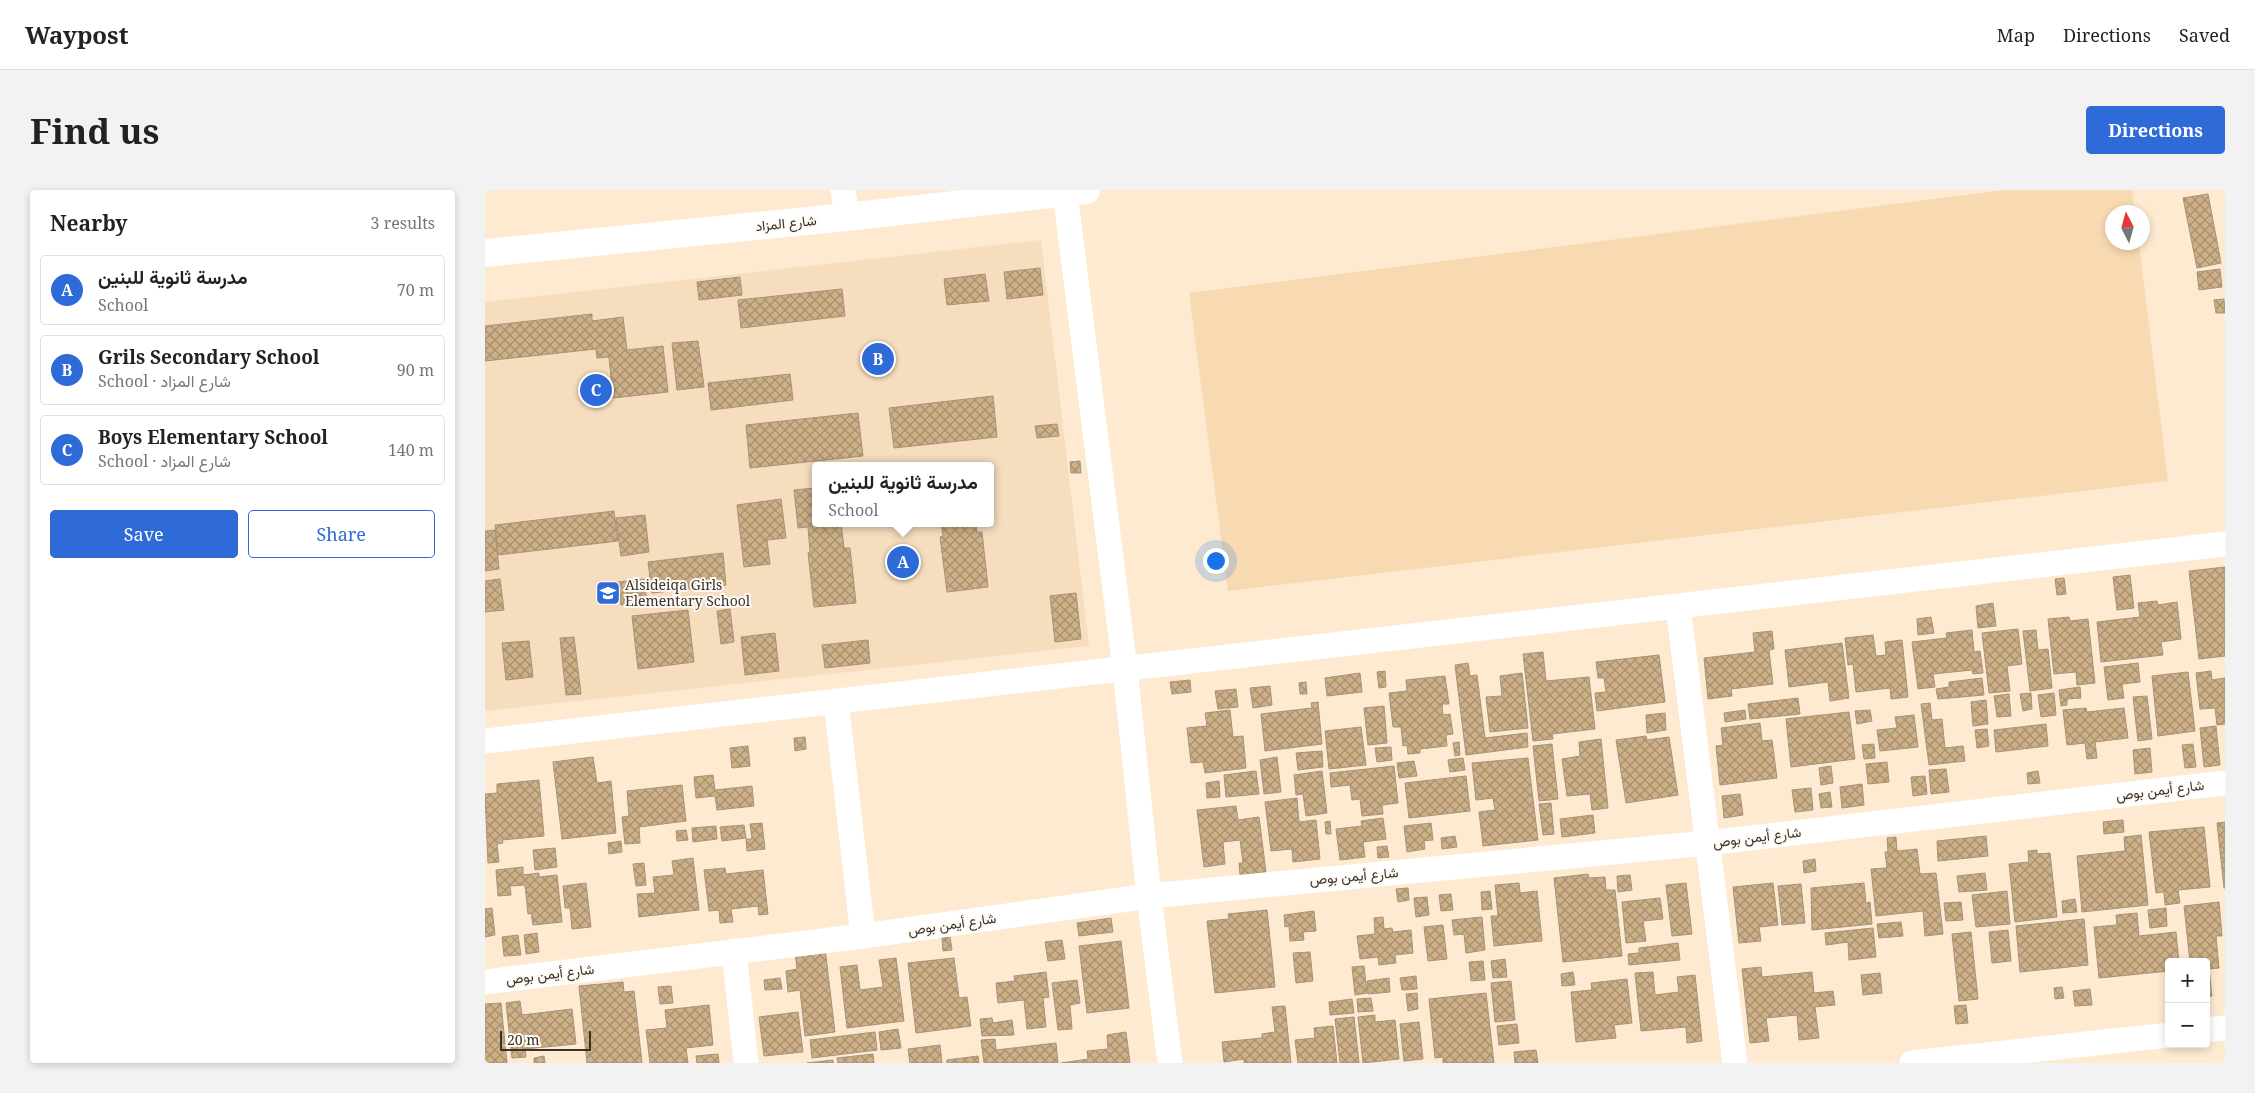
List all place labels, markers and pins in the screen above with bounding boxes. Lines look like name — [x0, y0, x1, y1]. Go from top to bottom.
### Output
pin: B — [862, 340, 894, 378]
pin: C — [580, 371, 612, 409]
pin: A — [887, 543, 919, 581]
place label: Alsideiqa Girls Elementary School — [625, 575, 751, 610]
school or university icon: Alsideiqa Girls Elementary School — [595, 580, 621, 606]

